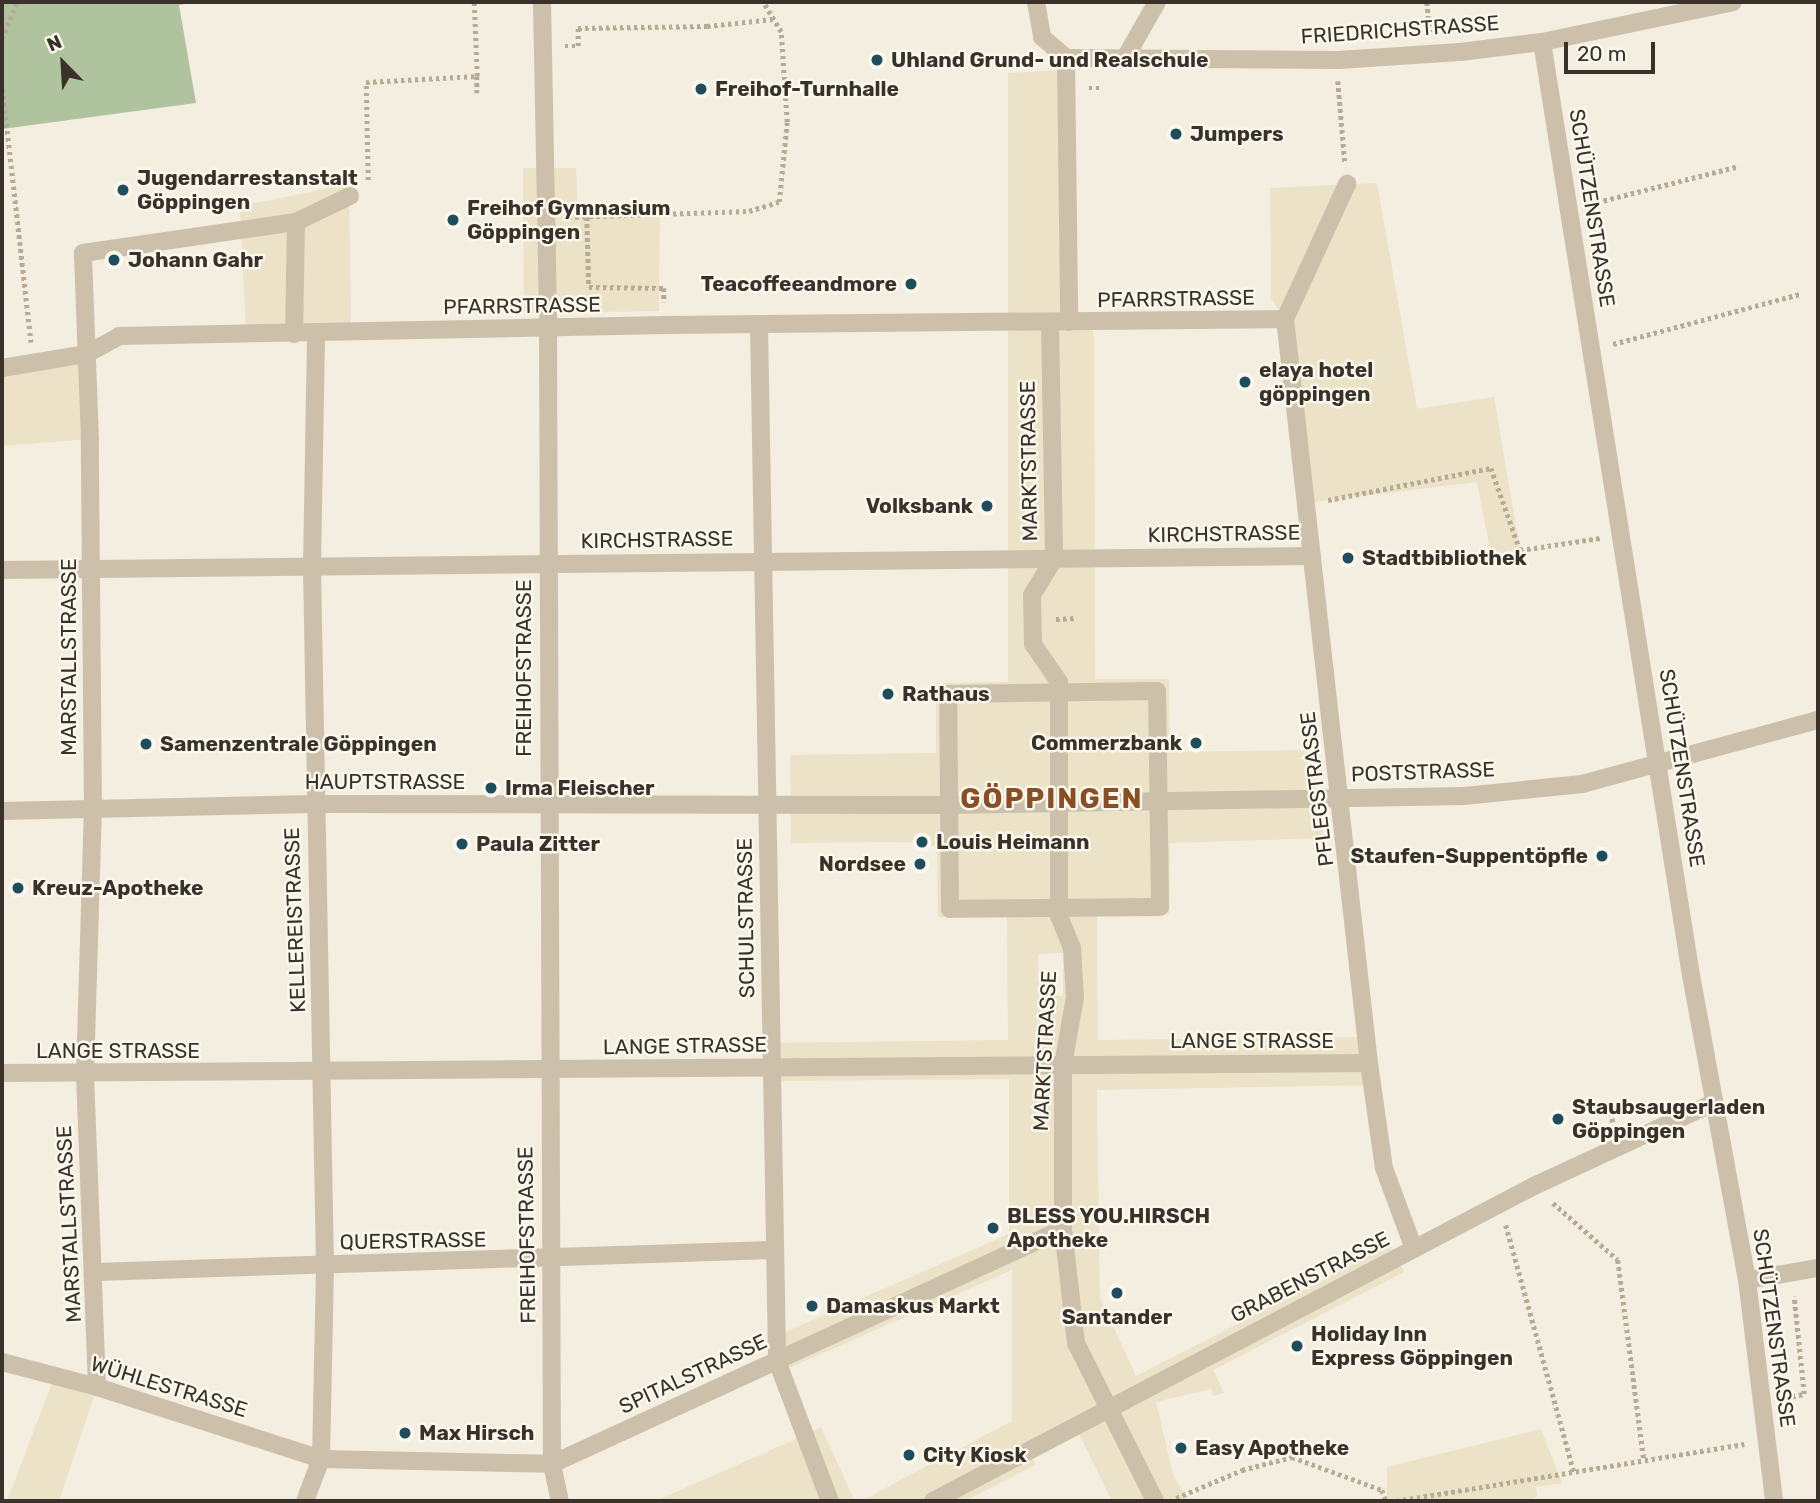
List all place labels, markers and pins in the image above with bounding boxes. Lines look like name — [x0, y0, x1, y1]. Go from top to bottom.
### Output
place label: Uhland Grund- und Realschule — [891, 47, 1208, 73]
marker: Uhland Grund- und Realschule — [869, 52, 885, 68]
place label: Freihof-Turnhalle — [715, 76, 899, 102]
marker: Freihof-Turnhalle — [693, 81, 709, 97]
place label: Jumpers — [1190, 121, 1284, 147]
marker: Jumpers — [1168, 126, 1184, 142]
place label: Jugendarrestanstalt Göppingen — [137, 165, 358, 215]
marker: Jugendarrestanstalt Göppingen — [115, 182, 131, 198]
place label: Freihof Gymnasium Göppingen — [467, 195, 671, 245]
marker: Freihof Gymnasium Göppingen — [445, 212, 461, 228]
place label: Johann Gahr — [128, 247, 263, 273]
marker: Johann Gahr — [106, 252, 122, 268]
place label: Teacoffeeandmore — [701, 271, 897, 297]
marker: Teacoffeeandmore — [903, 276, 919, 292]
place label: elaya hotel göppingen — [1259, 357, 1373, 407]
marker: elaya hotel göppingen — [1237, 374, 1253, 390]
place label: Volksbank — [866, 493, 973, 519]
marker: Volksbank — [979, 498, 995, 514]
place label: Stadtbibliothek — [1362, 545, 1527, 571]
marker: Stadtbibliothek — [1340, 550, 1356, 566]
place label: Rathaus — [902, 681, 990, 707]
marker: Rathaus — [880, 686, 896, 702]
place label: Commerzbank — [1031, 730, 1182, 756]
place label: Samenzentrale Göppingen — [160, 731, 437, 757]
marker: Commerzbank — [1188, 735, 1204, 751]
marker: Samenzentrale Göppingen — [138, 736, 154, 752]
place label: Irma Fleischer — [505, 775, 655, 801]
marker: Irma Fleischer — [483, 780, 499, 796]
place label: Louis Heimann — [936, 829, 1090, 855]
place label: Paula Zitter — [476, 831, 600, 857]
marker: Louis Heimann — [914, 834, 930, 850]
marker: Paula Zitter — [454, 836, 470, 852]
place label: Staufen-Suppentöpfle — [1351, 843, 1588, 869]
marker: Staufen-Suppentöpfle — [1594, 848, 1610, 864]
place label: Nordsee — [819, 851, 906, 877]
marker: Nordsee — [912, 856, 928, 872]
place label: Kreuz-Apotheke — [32, 875, 204, 901]
marker: Kreuz-Apotheke — [10, 880, 26, 896]
place label: Staubsaugerladen Göppingen — [1572, 1094, 1765, 1144]
marker: Staubsaugerladen Göppingen — [1550, 1111, 1566, 1127]
place label: BLESS YOU.HIRSCH Apotheke — [1007, 1203, 1211, 1253]
marker: BLESS YOU.HIRSCH Apotheke — [985, 1220, 1001, 1236]
marker: Santander — [1109, 1285, 1125, 1301]
place label: Damaskus Markt — [826, 1293, 1000, 1319]
marker: Damaskus Markt — [804, 1298, 820, 1314]
place label: Santander — [1062, 1304, 1172, 1330]
place label: Holiday Inn Express Göppingen — [1311, 1321, 1513, 1371]
marker: Holiday Inn Express Göppingen — [1289, 1338, 1305, 1354]
place label: Max Hirsch — [419, 1420, 534, 1446]
marker: Max Hirsch — [397, 1425, 413, 1441]
place label: Easy Apotheke — [1195, 1435, 1350, 1461]
marker: Easy Apotheke — [1173, 1440, 1189, 1456]
place label: City Kiosk — [923, 1442, 1027, 1468]
marker: City Kiosk — [901, 1447, 917, 1463]

